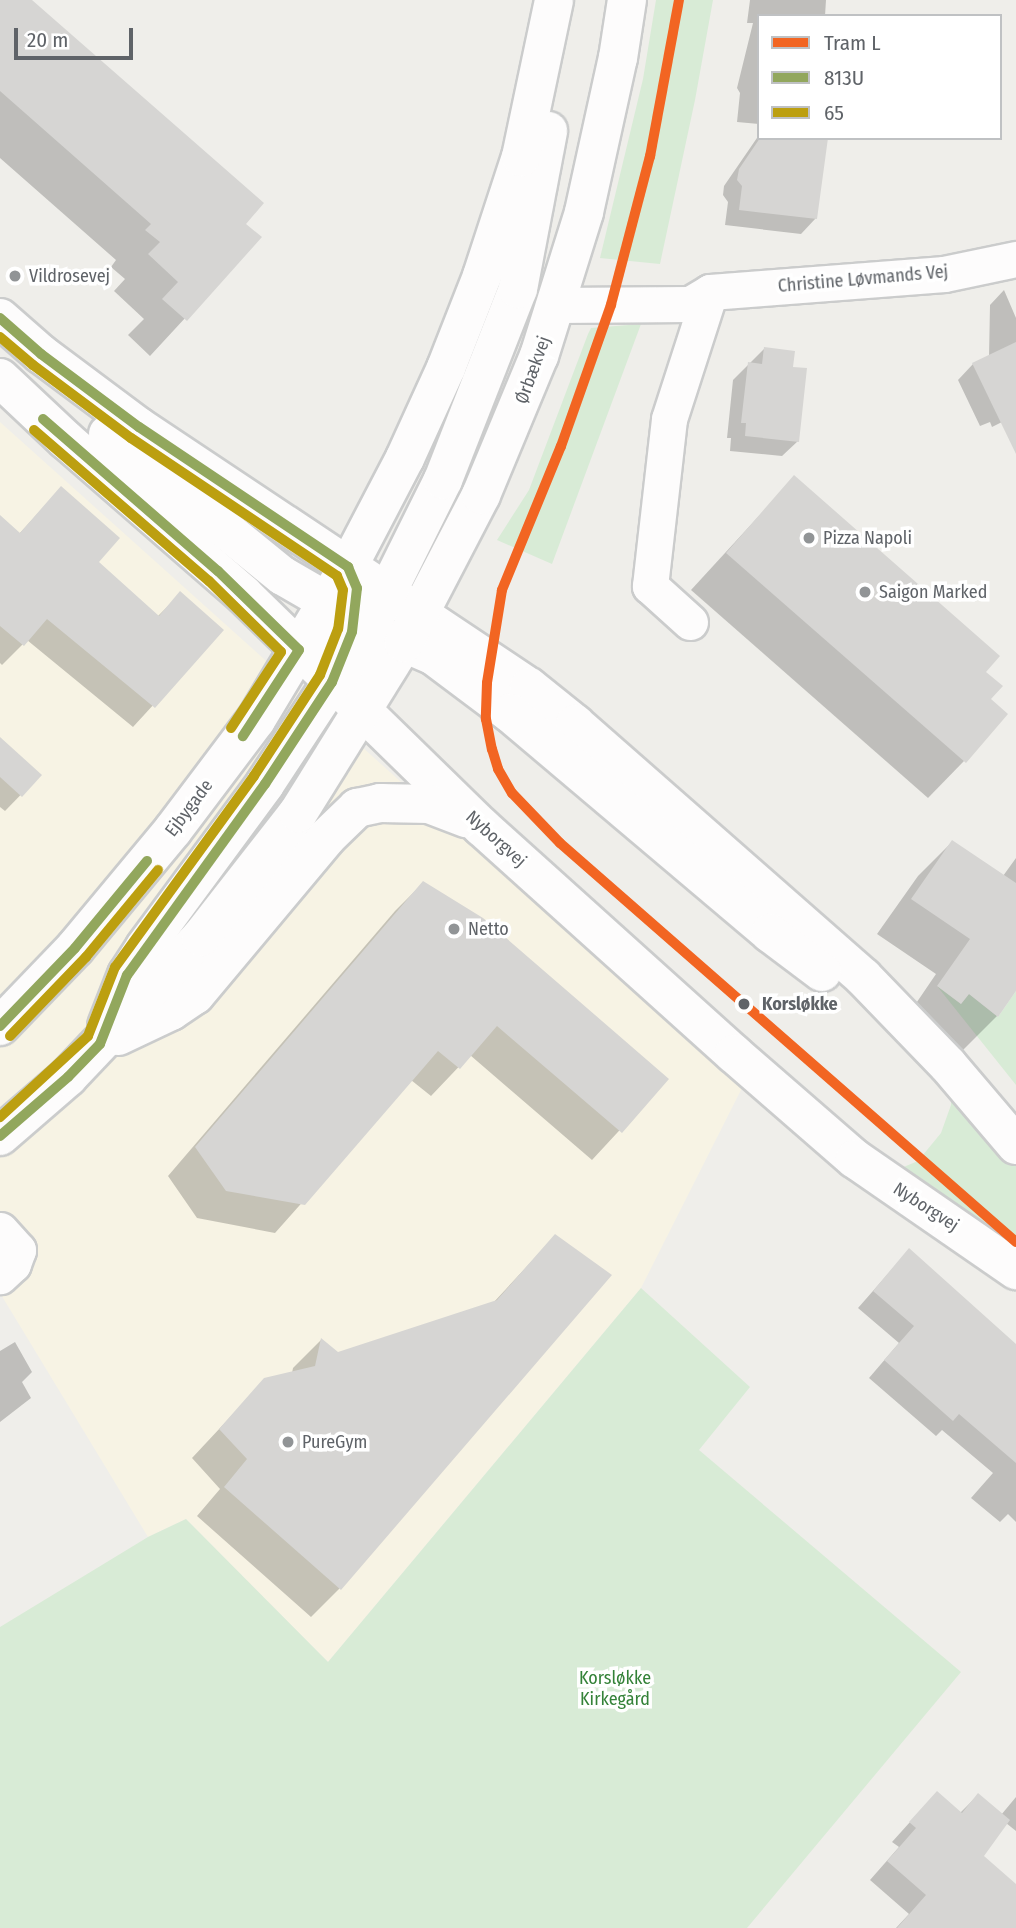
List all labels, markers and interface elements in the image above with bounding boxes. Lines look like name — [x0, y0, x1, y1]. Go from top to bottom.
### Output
scale bar — [18, 14, 136, 58]
legend — [757, 14, 1002, 140]
text: 20 m — [27, 27, 68, 53]
text: Tram L — [824, 30, 880, 56]
text: 813U — [824, 65, 864, 91]
text: 65 — [824, 100, 844, 126]
street label: Christine Løvmands Vej — [777, 261, 949, 297]
place label: Vildrosevej — [29, 265, 110, 287]
marker: Vildrosevej — [7, 268, 23, 284]
street label: Ørbækvej — [511, 333, 555, 407]
place label: Pizza Napoli — [823, 527, 912, 549]
marker: Pizza Napoli — [801, 530, 817, 546]
place label: Saigon Marked — [879, 581, 987, 603]
marker: Saigon Marked — [857, 584, 873, 600]
street label: Ejbygade — [161, 775, 217, 841]
street label: Nyborgvej — [461, 806, 531, 872]
place label: Netto — [468, 918, 509, 940]
marker: Netto — [446, 921, 462, 937]
marker: Korsløkke — [732, 992, 756, 1016]
place label: Korsløkke — [762, 993, 838, 1015]
street label: Nyborgvej — [889, 1178, 963, 1236]
place label: PureGym — [302, 1431, 367, 1453]
marker: PureGym — [280, 1434, 296, 1450]
park label: Korsløkke Kirkegård — [579, 1668, 651, 1710]

